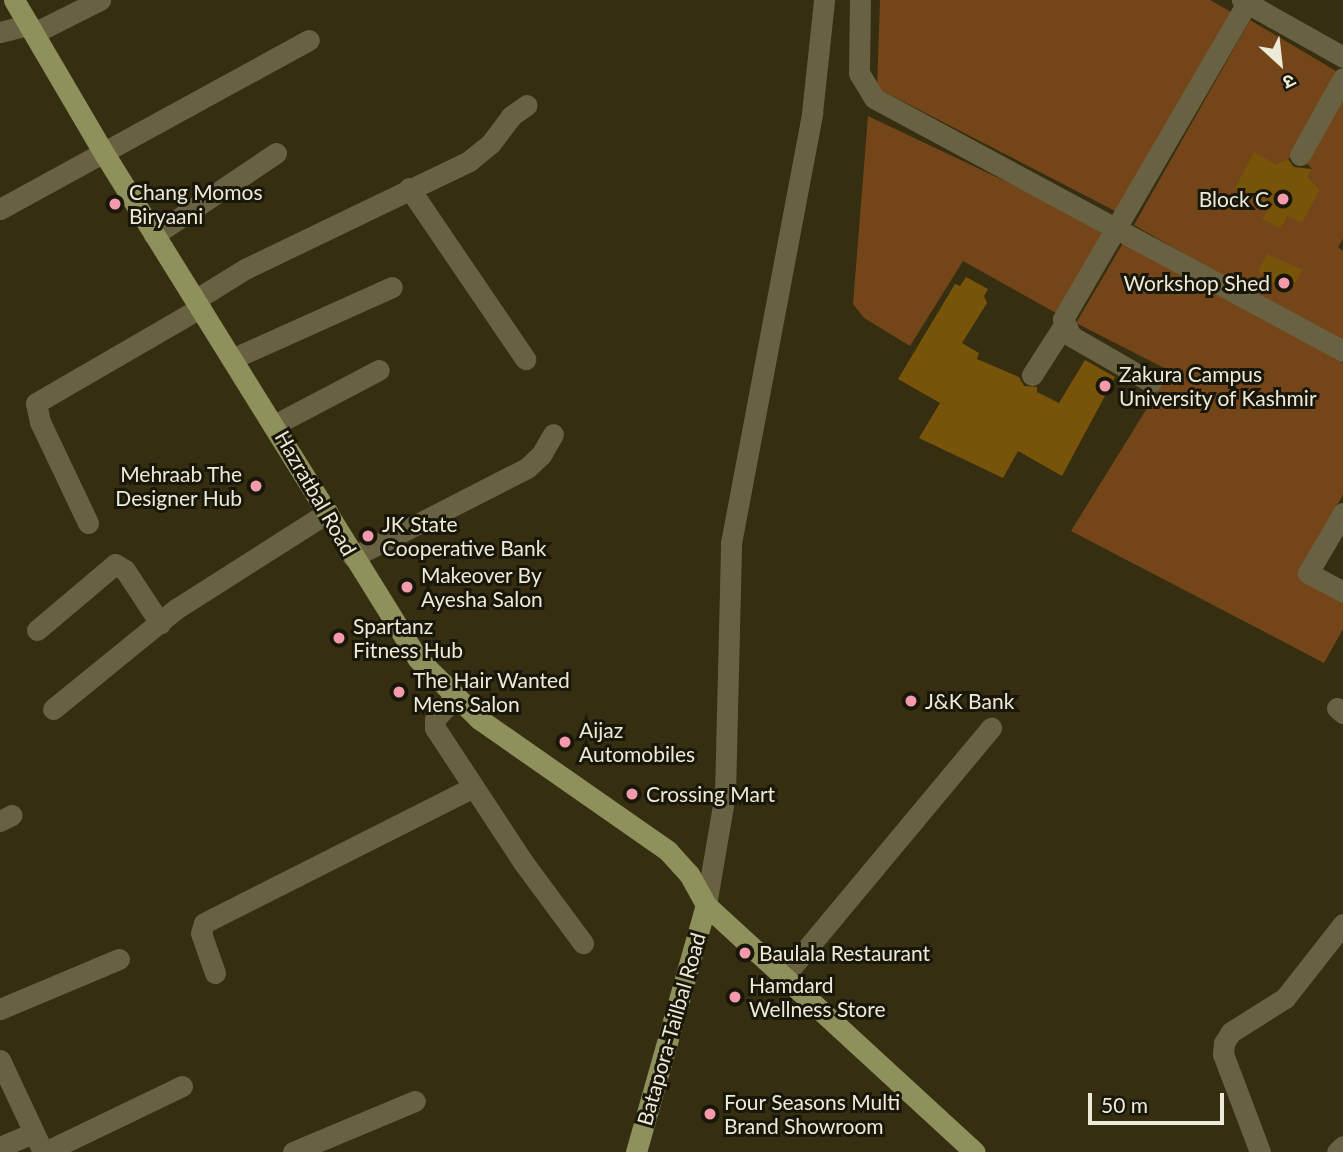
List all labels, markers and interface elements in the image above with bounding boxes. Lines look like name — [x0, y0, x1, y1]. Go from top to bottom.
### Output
north arrow — [1245, 28, 1315, 98]
text: उ — [1280, 69, 1300, 95]
place label: Chang Momos Biryaani — [129, 179, 263, 229]
place label: Block C — [1199, 186, 1269, 212]
marker: Block C — [1275, 191, 1291, 207]
marker: Chang Momos Biryaani — [107, 196, 123, 212]
place label: Workshop Shed — [1124, 270, 1270, 296]
marker: Workshop Shed — [1276, 275, 1292, 291]
place label: Zakura Campus University of Kashmir — [1119, 361, 1317, 411]
marker: Zakura Campus University of Kashmir — [1097, 378, 1113, 394]
street label: Hazratbal Road — [270, 426, 362, 560]
place label: Mehraab The Designer Hub — [115, 461, 242, 511]
marker: Mehraab The Designer Hub — [248, 478, 264, 494]
place label: JK State Cooperative Bank — [382, 511, 546, 561]
marker: JK State Cooperative Bank — [360, 528, 376, 544]
place label: Makeover By Ayesha Salon — [421, 562, 543, 612]
marker: Makeover By Ayesha Salon — [399, 579, 415, 595]
place label: Spartanz Fitness Hub — [353, 613, 463, 663]
marker: Spartanz Fitness Hub — [331, 630, 347, 646]
place label: The Hair Wanted Mens Salon — [413, 667, 571, 717]
marker: The Hair Wanted Mens Salon — [391, 684, 407, 700]
place label: J&K Bank — [925, 688, 1014, 714]
marker: J&K Bank — [903, 693, 919, 709]
place label: Aijaz Automobiles — [579, 717, 695, 767]
marker: Aijaz Automobiles — [557, 734, 573, 750]
place label: Crossing Mart — [646, 781, 775, 807]
marker: Crossing Mart — [624, 786, 640, 802]
street label: Batapora-Tailbal Road — [631, 930, 711, 1128]
place label: Baulala Restaurant — [759, 940, 930, 966]
marker: Baulala Restaurant — [737, 945, 753, 961]
place label: Hamdard Wellness Store — [749, 972, 886, 1022]
marker: Hamdard Wellness Store — [727, 989, 743, 1005]
scale bar — [1091, 1078, 1228, 1122]
place label: Four Seasons Multi Brand Showroom — [724, 1089, 901, 1139]
text: 50 m — [1101, 1092, 1148, 1117]
marker: Four Seasons Multi Brand Showroom — [702, 1106, 718, 1122]

